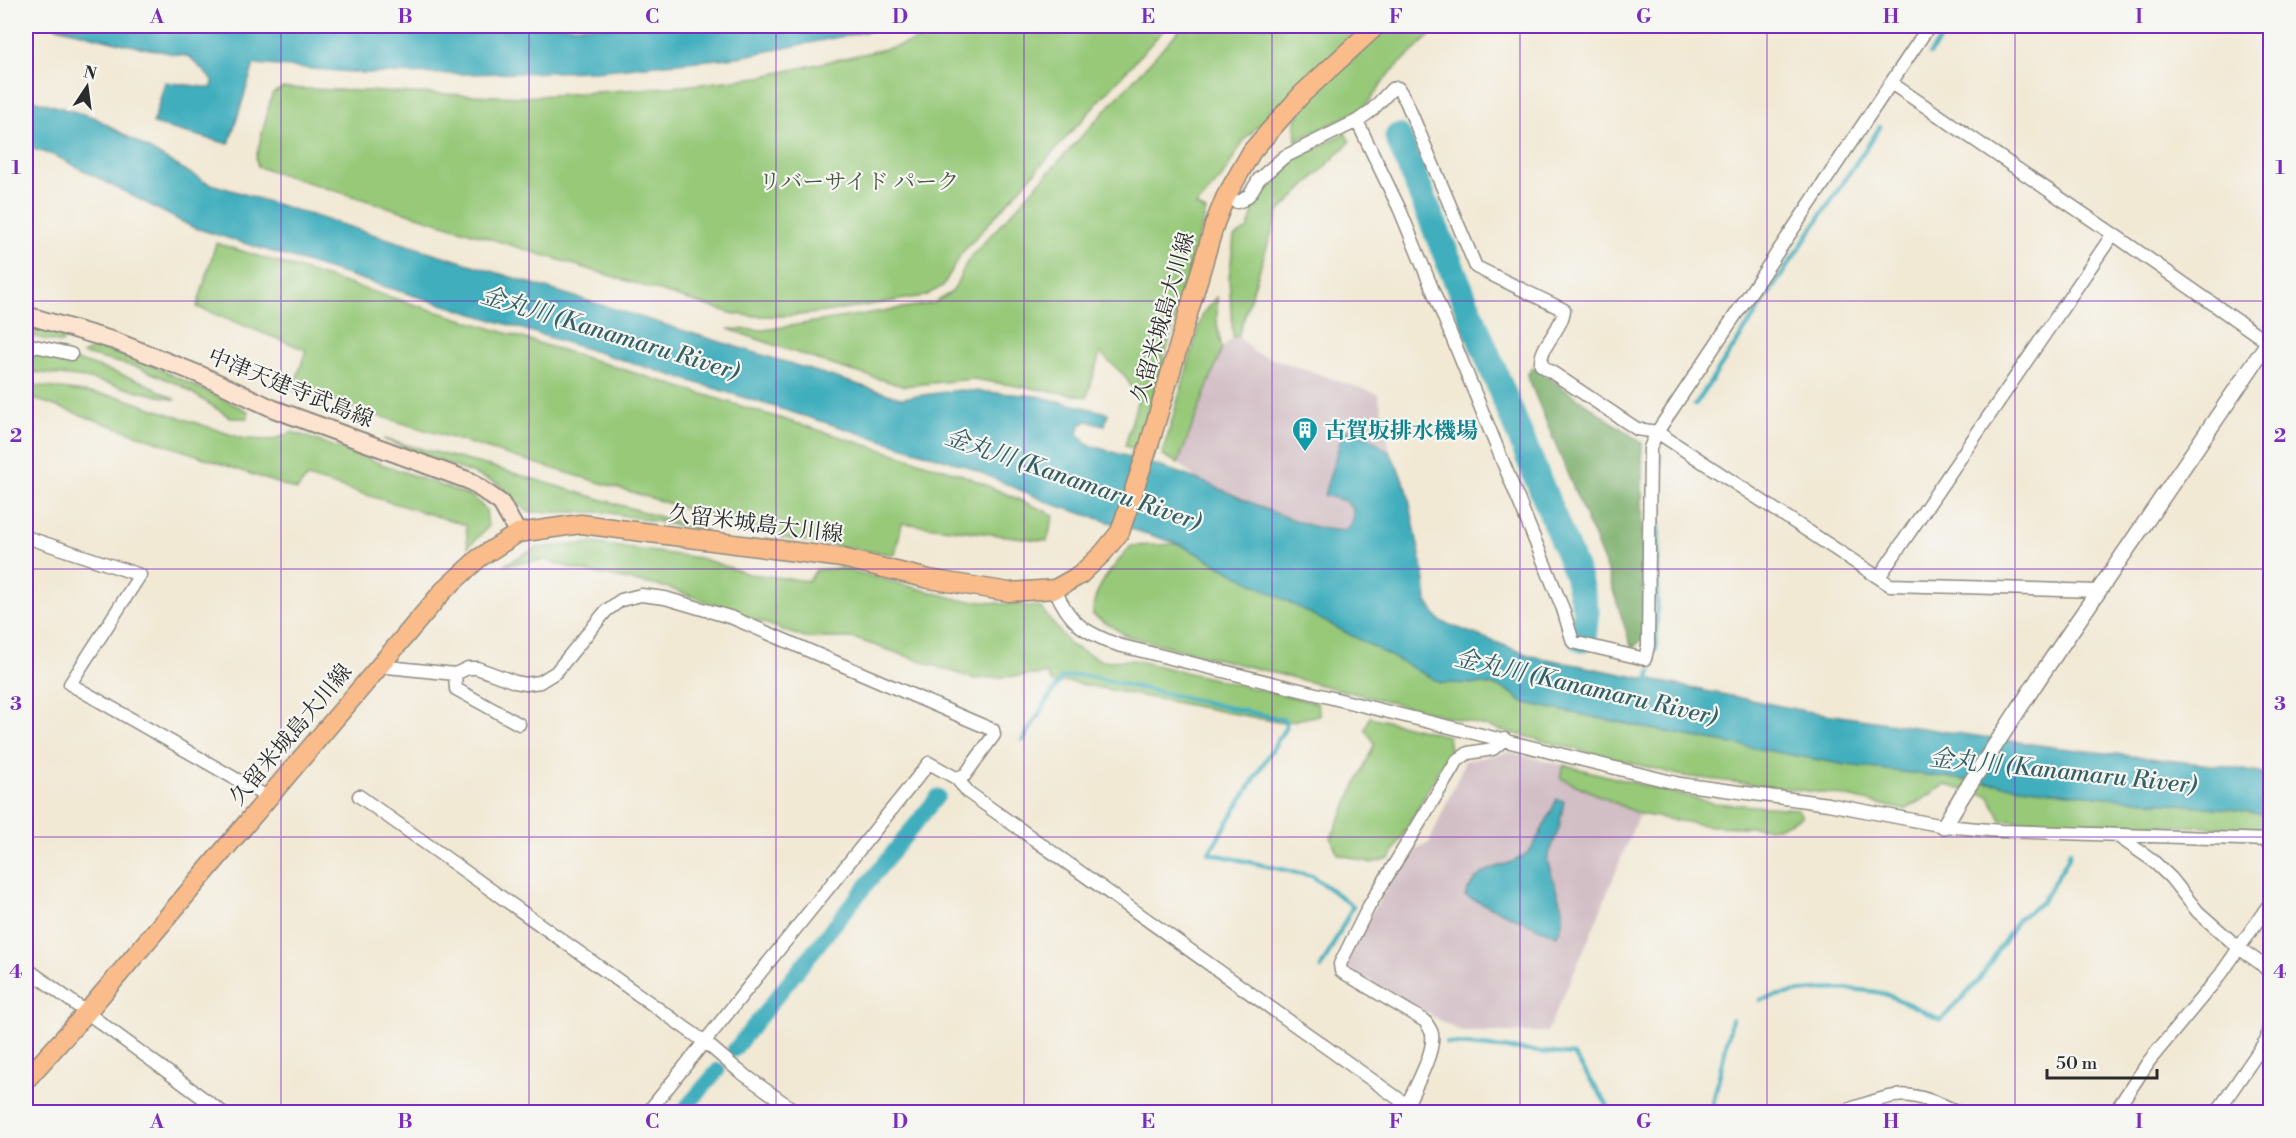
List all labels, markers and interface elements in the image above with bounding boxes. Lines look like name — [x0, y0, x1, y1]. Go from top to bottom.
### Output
text: A — [149, 5, 165, 30]
text: B — [397, 5, 413, 30]
text: C — [645, 5, 659, 30]
text: D — [892, 5, 908, 30]
text: E — [1141, 5, 1155, 30]
text: F — [1389, 5, 1403, 30]
text: G — [1636, 5, 1652, 30]
text: H — [1883, 5, 1900, 30]
text: I — [2135, 5, 2143, 30]
north arrow — [57, 57, 117, 117]
text: N — [82, 62, 99, 85]
text: 1 — [11, 156, 21, 181]
text: 1 — [2275, 156, 2285, 181]
park label: リバーサイド パーク — [759, 169, 959, 196]
street label: 久留米城島大川線 — [1126, 229, 1201, 406]
water label: 金丸川 (Kanamaru River) — [477, 280, 743, 388]
street label: 中津天建寺武島線 — [204, 343, 377, 434]
building icon: 古賀坂排水機場 — [1290, 415, 1320, 453]
place label: 古賀坂排水機場 — [1324, 418, 1478, 445]
water label: 金丸川 (Kanamaru River) — [941, 422, 1205, 538]
text: 2 — [10, 424, 22, 449]
text: 2 — [2274, 424, 2286, 449]
street label: 久留米城島大川線 — [667, 500, 845, 549]
water label: 金丸川 (Kanamaru River) — [1452, 643, 1721, 733]
street label: 久留米城島大川線 — [224, 659, 358, 811]
text: 3 — [10, 692, 22, 717]
text: 3 — [2274, 692, 2286, 717]
water label: 金丸川 (Kanamaru River) — [1928, 743, 2199, 801]
text: 4 — [9, 960, 23, 985]
text: 4 — [2273, 960, 2287, 985]
scale bar — [2047, 1042, 2156, 1080]
text: 50 m — [2056, 1052, 2098, 1075]
text: A — [149, 1110, 165, 1135]
text: B — [397, 1110, 413, 1135]
text: C — [645, 1110, 659, 1135]
text: D — [892, 1110, 908, 1135]
text: E — [1141, 1110, 1155, 1135]
text: F — [1389, 1110, 1403, 1135]
text: G — [1636, 1110, 1652, 1135]
text: H — [1883, 1110, 1900, 1135]
text: I — [2135, 1110, 2143, 1135]

